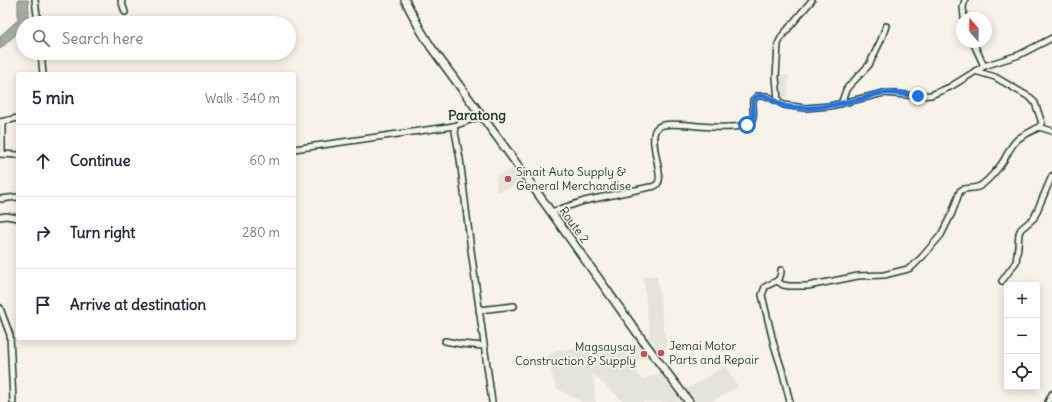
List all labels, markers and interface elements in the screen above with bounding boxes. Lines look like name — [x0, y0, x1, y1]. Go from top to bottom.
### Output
north arrow — [956, 12, 992, 48]
search box — [16, 16, 296, 60]
icon: search — [30, 27, 52, 49]
text: Search here — [62, 29, 143, 48]
text: 5 min — [32, 87, 74, 109]
route end — [909, 87, 927, 105]
text: Walk · 340 m — [205, 90, 280, 107]
district label: Paratong — [448, 106, 506, 124]
route start — [738, 116, 756, 134]
icon: ahead — [32, 150, 54, 172]
text: Continue — [70, 151, 131, 170]
text: 60 m — [249, 152, 280, 169]
place label: Sinait Auto Supply & General Merchandise — [516, 164, 631, 193]
marker: Sinait Auto Supply & General Merchandise — [503, 174, 513, 184]
street label: Route 2 — [556, 204, 593, 246]
icon: right — [32, 222, 54, 244]
text: Turn right — [70, 223, 135, 242]
text: 280 m — [242, 224, 280, 241]
map controls — [1004, 282, 1040, 390]
button: + — [1004, 282, 1040, 318]
icon: arrive — [32, 294, 54, 316]
text: Arrive at destination — [70, 295, 206, 314]
button: − — [1004, 318, 1040, 354]
place label: Jemai Motor Parts and Repair — [669, 338, 759, 367]
place label: Magsaysay Construction & Supply — [515, 339, 636, 368]
marker: Jemai Motor Parts and Repair — [656, 348, 666, 358]
marker: Magsaysay Construction & Supply — [639, 349, 649, 359]
button: locate — [1004, 354, 1040, 390]

